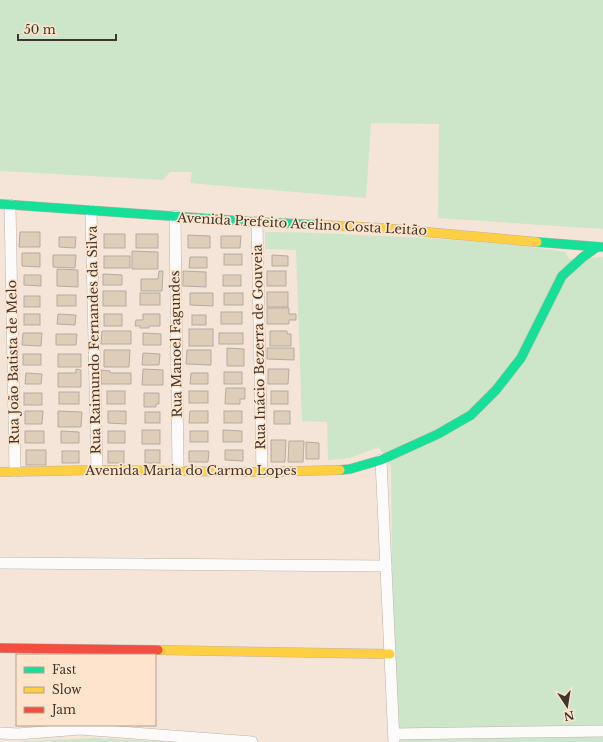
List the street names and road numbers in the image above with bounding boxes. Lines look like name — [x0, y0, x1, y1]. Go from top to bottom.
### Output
street label: Avenida Prefeito Acelino Costa Leitão — [176, 209, 427, 239]
street label: Rua Raimundo Fernandes da Silva — [83, 225, 104, 454]
street label: Rua Inácio Bezerra de Gouveia — [249, 243, 269, 450]
street label: Rua Manoel Fagundes — [166, 270, 186, 418]
street label: Rua João Batista de Melo — [3, 280, 23, 444]
street label: Avenida Maria do Carmo Lopes — [84, 462, 297, 479]

